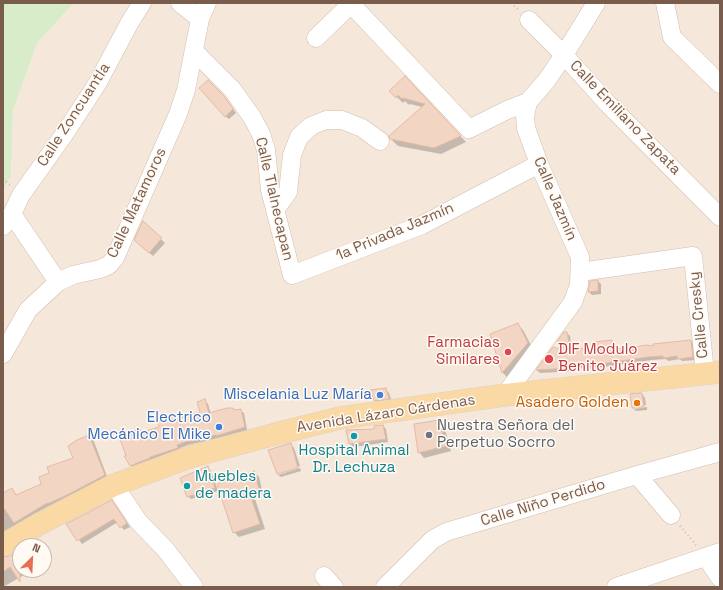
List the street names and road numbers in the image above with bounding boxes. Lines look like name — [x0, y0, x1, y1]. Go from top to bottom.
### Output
street label: Calle Emiliano Zapata — [566, 57, 684, 179]
street label: Calle Zoncuantla — [34, 60, 114, 170]
street label: Calle Tlalnecapan — [251, 135, 297, 263]
street label: Calle Matamoros — [104, 145, 170, 261]
street label: Calle Jazmín — [529, 154, 581, 244]
street label: 1a Privada Jazmín — [333, 199, 457, 265]
street label: Calle Cresky — [685, 271, 713, 359]
street label: Avenida Lázaro Cárdenas — [295, 391, 477, 437]
street label: Calle Niño Perdido — [478, 475, 608, 531]

